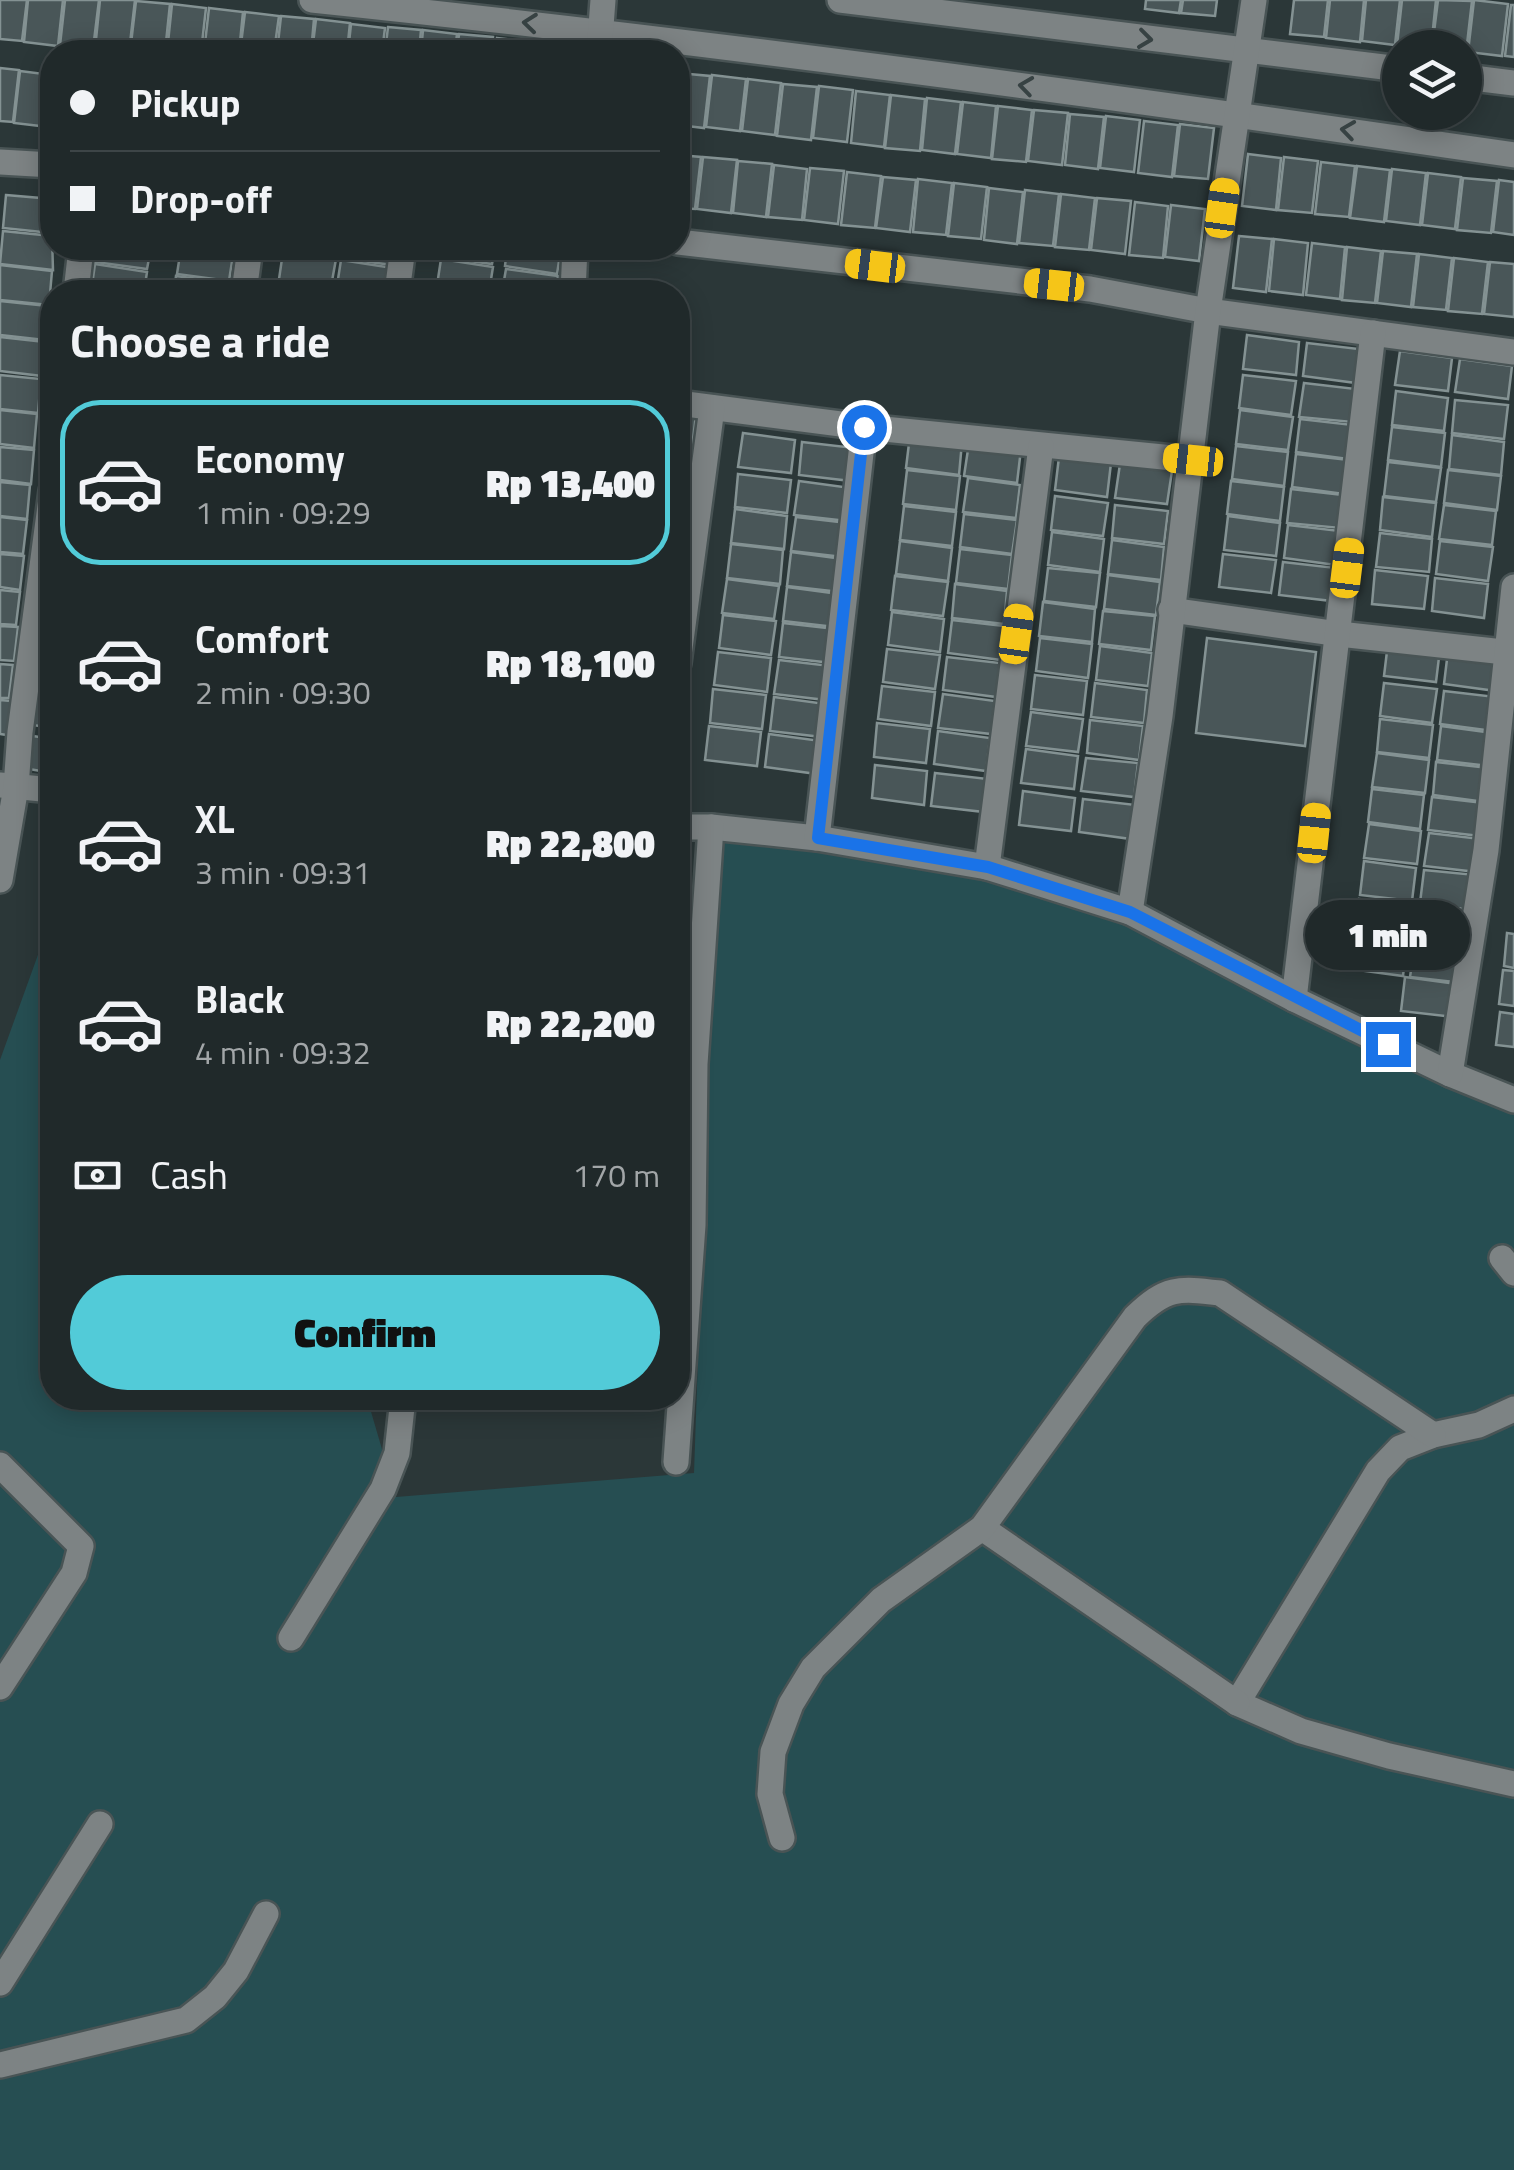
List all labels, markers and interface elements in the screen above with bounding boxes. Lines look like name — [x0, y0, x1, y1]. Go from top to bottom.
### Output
one-way arrow — [522, 13, 538, 34]
one-way arrow — [1137, 27, 1154, 48]
map controls — [1382, 30, 1482, 130]
button: layers — [1382, 30, 1482, 130]
text: Pickup — [130, 74, 240, 132]
one-way arrow — [1018, 77, 1035, 98]
one-way arrow — [1340, 121, 1357, 142]
text: Drop-off — [130, 170, 272, 228]
car — [1203, 176, 1241, 240]
car — [843, 247, 907, 285]
car — [1023, 267, 1085, 303]
text: Choose a ride — [70, 306, 330, 374]
route start — [842, 405, 887, 450]
text: Economy — [195, 430, 345, 488]
icon: car — [75, 438, 165, 528]
car — [1162, 442, 1224, 478]
text: Rp 13,400 — [486, 454, 655, 512]
text: 1 min · 09:29 — [195, 488, 371, 536]
car — [1328, 536, 1366, 600]
car — [997, 602, 1035, 666]
text: Comfort — [195, 610, 329, 668]
icon: car — [75, 618, 165, 708]
text: Rp 18,100 — [486, 634, 655, 692]
text: 2 min · 09:30 — [195, 668, 371, 716]
text: XL — [195, 790, 235, 848]
icon: car — [75, 798, 165, 888]
car — [1296, 802, 1332, 864]
text: Rp 22,800 — [486, 814, 655, 872]
text: 3 min · 09:31 — [195, 848, 371, 896]
callout: 1 min — [1306, 899, 1470, 969]
text: 1 min — [1348, 911, 1427, 959]
text: Black — [195, 970, 284, 1028]
icon: car — [75, 978, 165, 1068]
text: Rp 22,200 — [486, 994, 655, 1052]
route end — [1366, 1022, 1411, 1067]
text: 4 min · 09:32 — [195, 1028, 371, 1076]
text: Cash — [150, 1146, 228, 1204]
icon: cash — [70, 1148, 125, 1203]
text: 170 m — [572, 1151, 660, 1199]
button: Confirm — [70, 1275, 660, 1390]

